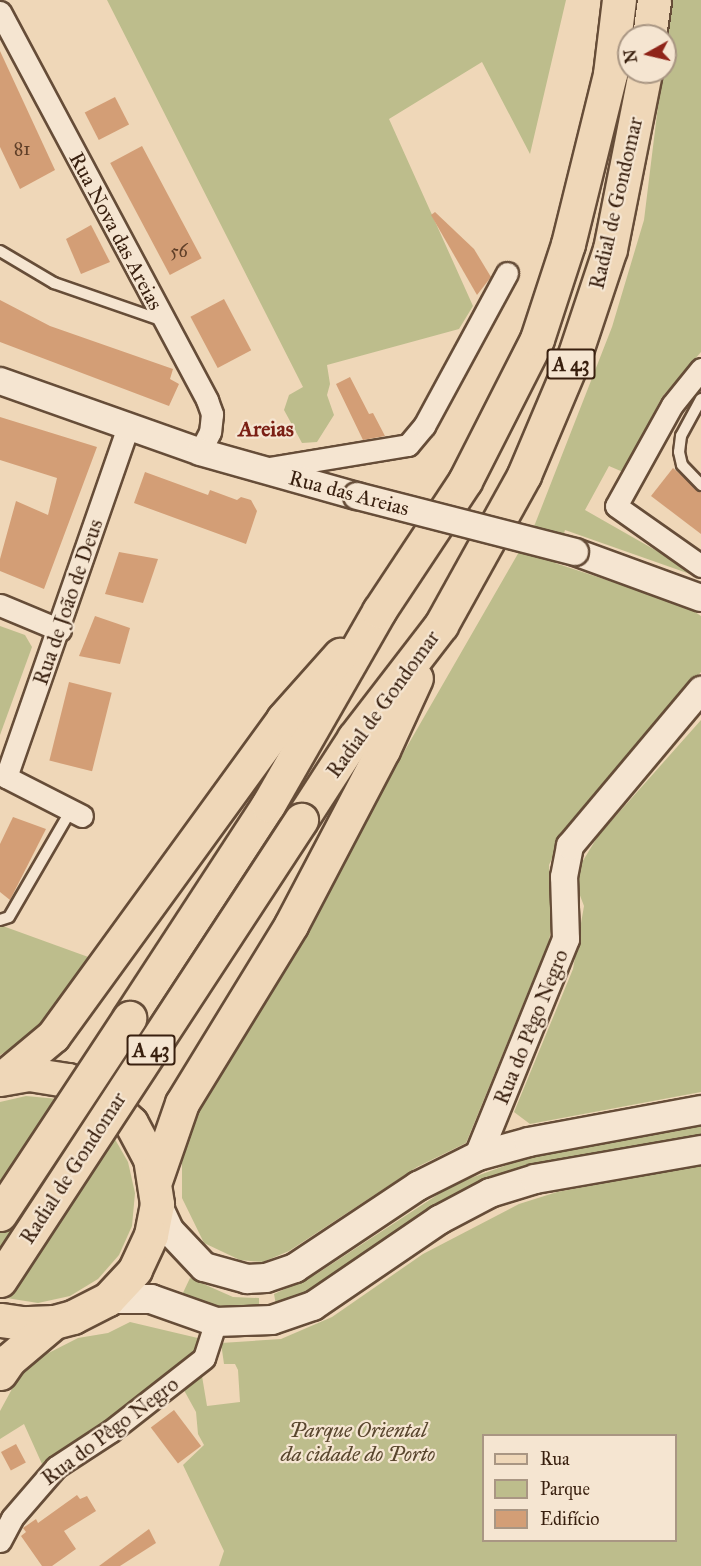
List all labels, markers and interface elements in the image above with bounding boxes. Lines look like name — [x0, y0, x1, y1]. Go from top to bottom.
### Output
north arrow — [617, 24, 677, 84]
text: N — [620, 48, 641, 64]
street label: Radial de Gondomar — [584, 114, 648, 292]
house number: 81 — [14, 138, 30, 160]
street label: Rua Nova das Areias — [64, 148, 168, 314]
house number: 56 — [170, 240, 188, 262]
road number: A 43 — [546, 347, 596, 381]
district label: Areias — [238, 416, 294, 442]
street label: Rua das Areias — [286, 465, 412, 521]
street label: Rua de João de Deus — [28, 516, 108, 688]
street label: Radial de Gondomar — [321, 625, 445, 783]
street label: Rua do Pêgo Negro — [488, 946, 574, 1108]
road number: A 43 — [126, 1033, 176, 1067]
street label: Radial de Gondomar — [15, 1087, 131, 1249]
street label: Rua do Pêgo Negro — [37, 1371, 183, 1491]
park label: Parque Oriental da cidade do Porto — [281, 1417, 435, 1467]
legend — [482, 1434, 677, 1542]
text: Rua — [540, 1448, 570, 1470]
text: Parque — [540, 1478, 590, 1500]
text: Edifício — [540, 1508, 599, 1530]

